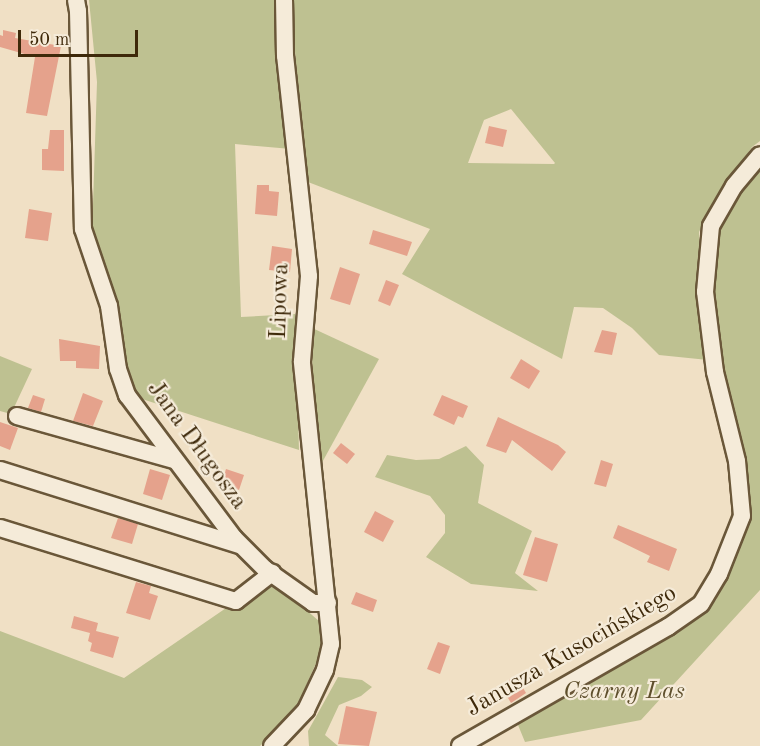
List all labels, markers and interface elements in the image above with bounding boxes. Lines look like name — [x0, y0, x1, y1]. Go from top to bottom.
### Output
scale bar — [21, 18, 141, 56]
text: 50 m — [29, 31, 69, 49]
street label: Lipowa — [265, 262, 297, 340]
street label: Jana Długosza — [140, 376, 252, 516]
street label: Janusza Kusocińskiego — [461, 580, 683, 724]
park label: Czarny Las — [563, 679, 685, 707]

